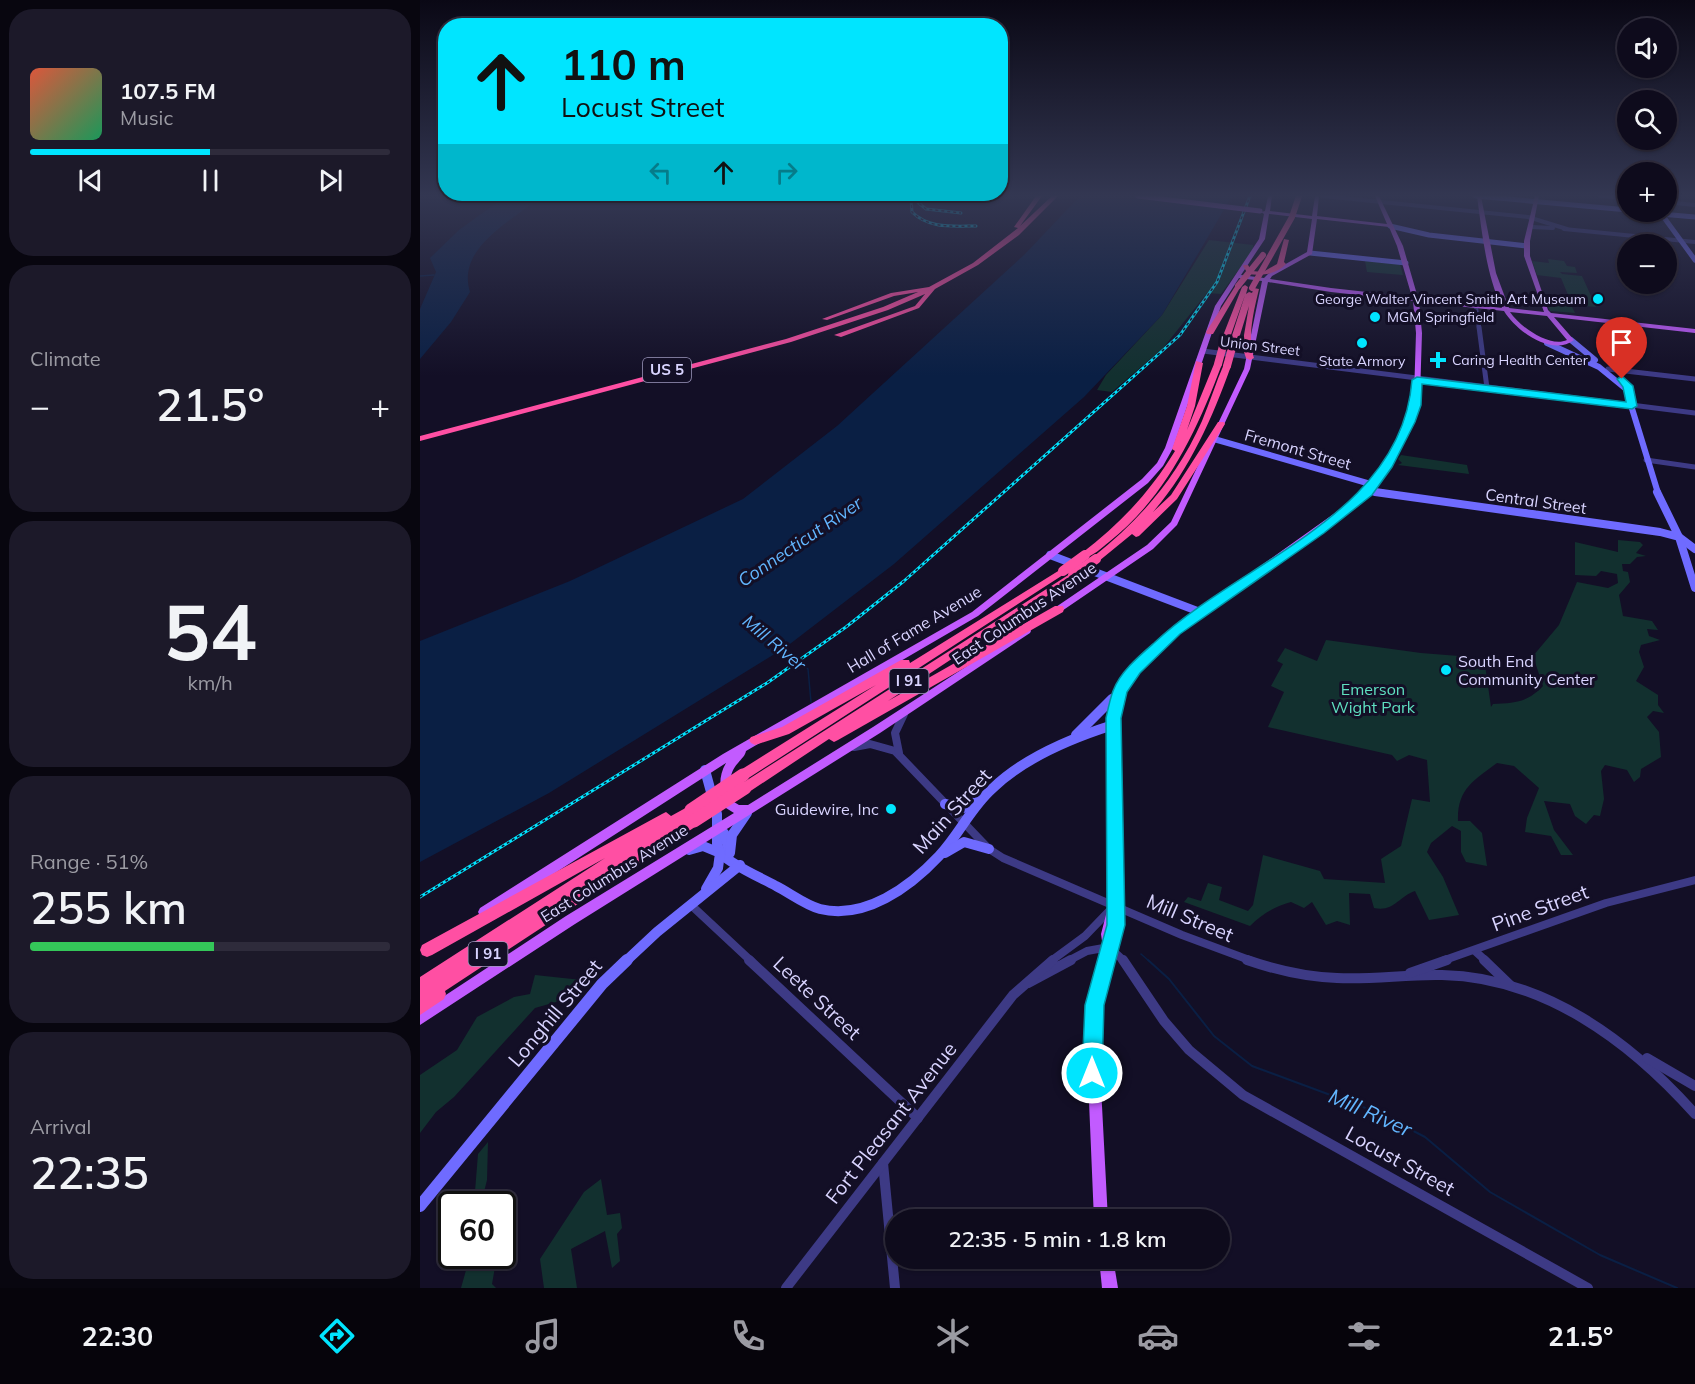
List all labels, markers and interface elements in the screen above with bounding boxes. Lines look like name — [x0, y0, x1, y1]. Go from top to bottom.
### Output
map controls — [1617, 18, 1677, 294]
button: sound — [1617, 18, 1677, 78]
text: 110 m — [561, 38, 686, 91]
icon: ahead — [462, 42, 540, 120]
text: 107.5 FM — [120, 77, 216, 105]
text: Locust Street — [561, 90, 724, 124]
button: search — [1617, 90, 1677, 150]
text: Music — [120, 105, 173, 130]
icon: left — [644, 156, 677, 189]
icon: ahead — [707, 156, 740, 189]
icon: right — [770, 156, 803, 189]
button: + — [1617, 162, 1677, 222]
icon: previous — [74, 164, 107, 197]
icon: pause — [194, 164, 227, 197]
icon: next — [314, 164, 347, 197]
button: − — [1617, 234, 1677, 294]
place label: George Walter Vincent Smith Art Museum — [1315, 290, 1586, 308]
marker: George Walter Vincent Smith Art Museum — [1591, 292, 1605, 306]
place label: MGM Springfield — [1387, 308, 1494, 326]
marker: MGM Springfield — [1368, 310, 1382, 324]
pin — [1596, 317, 1647, 379]
icon: arrive — [1605, 326, 1638, 359]
street label: Union Street — [1219, 332, 1301, 360]
marker: State Armory — [1355, 336, 1369, 350]
text: Climate — [30, 346, 101, 371]
marker: Caring Health Center — [1429, 351, 1447, 369]
place label: Caring Health Center — [1452, 351, 1589, 369]
place label: State Armory — [1319, 352, 1406, 370]
road number: US 5 — [643, 358, 691, 382]
text: 21.5° — [156, 376, 264, 432]
text: − — [30, 385, 50, 426]
text: + — [370, 385, 390, 426]
street label: Fremont Street — [1242, 424, 1354, 474]
street label: Central Street — [1484, 484, 1588, 518]
water label: Connecticut River — [733, 491, 868, 592]
street label: East Columbus Avenue — [948, 557, 1100, 669]
street label: Hall of Fame Avenue — [843, 581, 985, 677]
text: 54 — [163, 582, 257, 680]
water label: Mill River — [738, 610, 812, 677]
place label: South End Community Center — [1458, 651, 1595, 689]
marker: South End Community Center — [1439, 663, 1453, 677]
road number: I 91 — [890, 669, 928, 693]
text: km/h — [187, 670, 233, 695]
park label: Emerson Wight Park — [1331, 679, 1416, 717]
street label: Main Street — [907, 763, 996, 858]
place label: Guidewire, Inc — [775, 799, 879, 819]
marker: Guidewire, Inc — [884, 802, 898, 816]
street label: East Columbus Avenue — [537, 820, 691, 926]
text: Range · 51% — [30, 849, 148, 874]
text: 255 km — [30, 879, 187, 935]
street label: Pine Street — [1488, 879, 1592, 937]
street label: Mill Street — [1143, 888, 1237, 947]
road number: I 91 — [468, 942, 508, 966]
street label: Leete Street — [768, 951, 866, 1045]
street label: Longhill Street — [502, 954, 607, 1071]
street label: Fort Pleasant Avenue — [820, 1037, 962, 1209]
position arrow — [1060, 1041, 1124, 1105]
water label: Mill River — [1325, 1082, 1417, 1142]
text: Arrival — [30, 1114, 91, 1139]
street label: Locust Street — [1341, 1120, 1459, 1201]
text: 22:35 — [30, 1144, 149, 1200]
speed limit sign: 60 — [438, 1191, 516, 1269]
text: 22:35 · 5 min · 1.8 km — [949, 1225, 1166, 1253]
icon: directions — [316, 1315, 358, 1357]
icon: music — [522, 1315, 564, 1357]
icon: phone — [727, 1315, 769, 1357]
icon: climate — [932, 1315, 974, 1357]
icon: car — [1137, 1315, 1179, 1357]
icon: filters — [1343, 1315, 1385, 1357]
text: 22:30 — [82, 1319, 153, 1353]
text: 21.5° — [1548, 1319, 1613, 1353]

